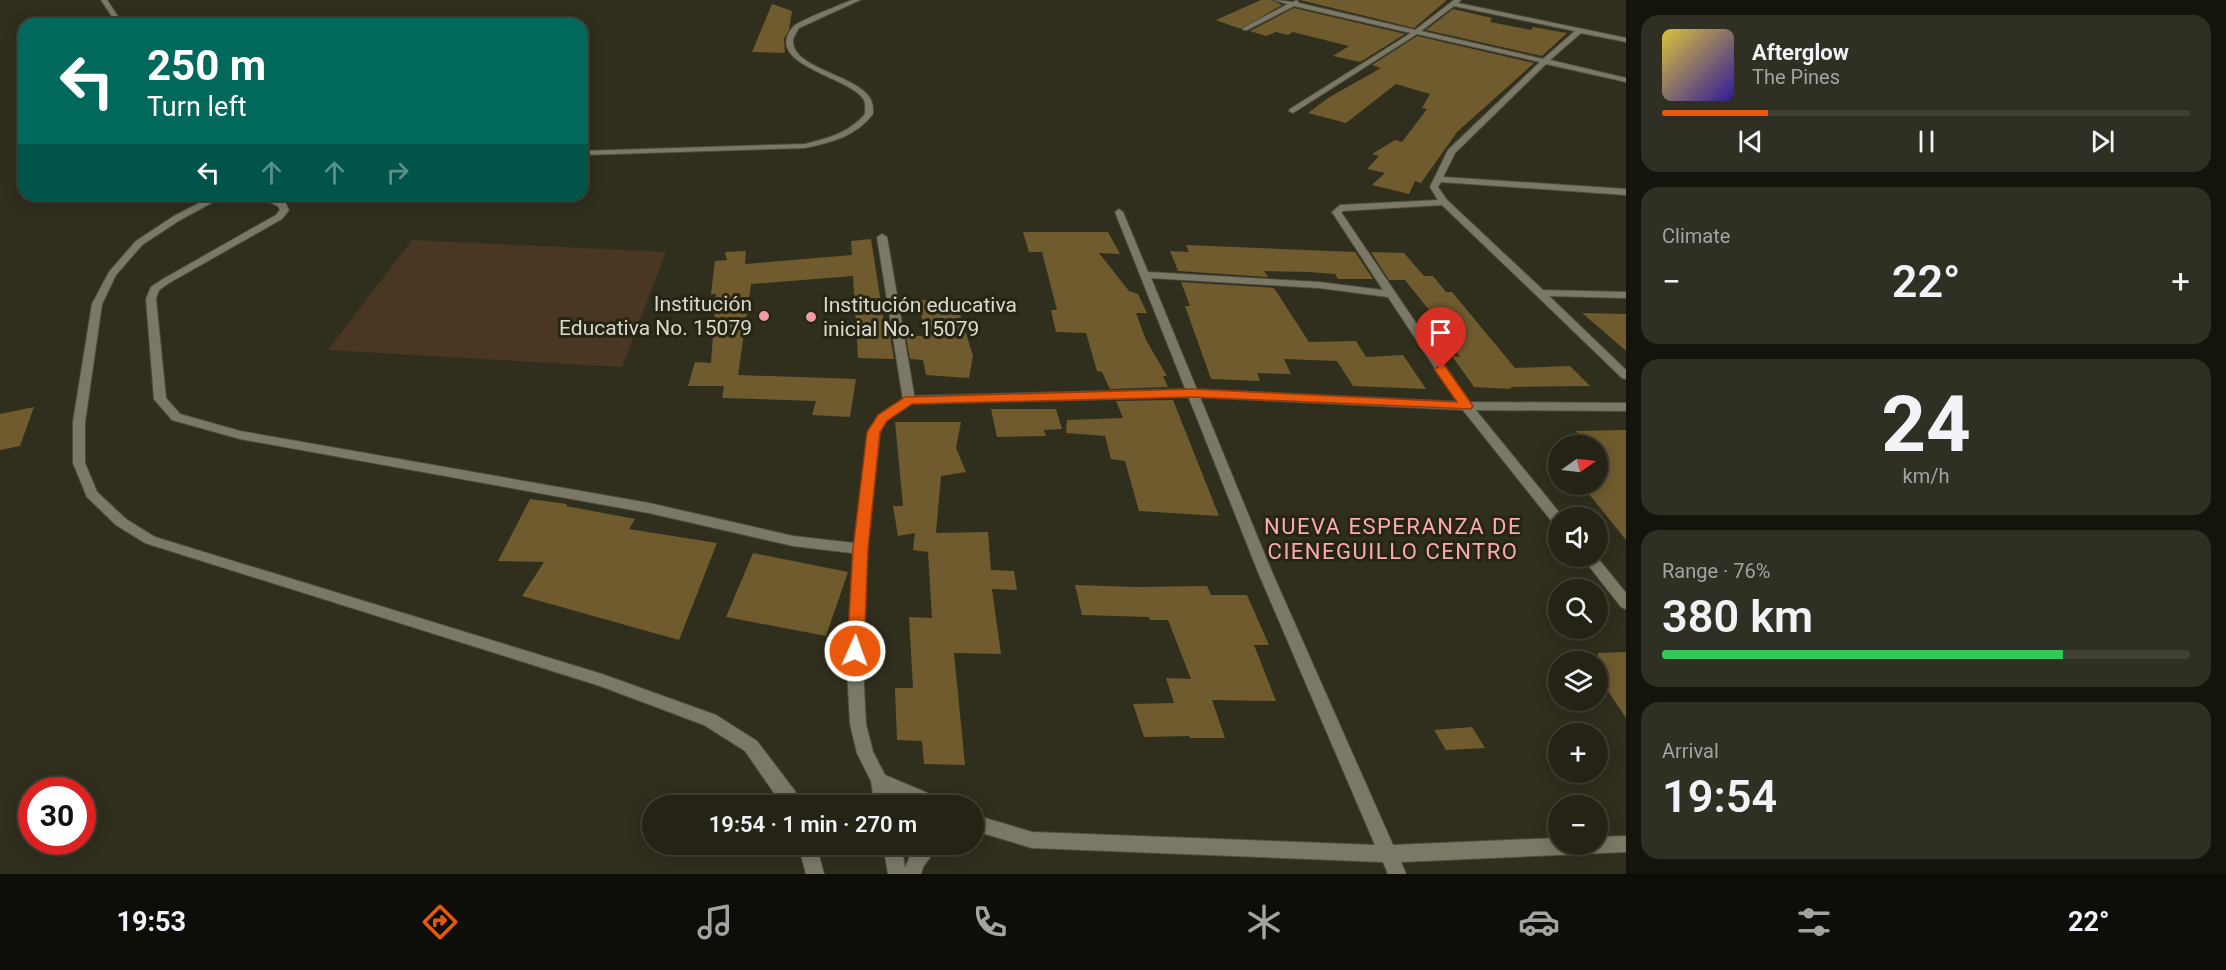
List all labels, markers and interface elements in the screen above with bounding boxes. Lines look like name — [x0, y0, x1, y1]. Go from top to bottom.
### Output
text: Afterglow — [1752, 40, 1849, 65]
text: 250 m — [147, 41, 266, 90]
icon: left — [48, 42, 126, 120]
text: The Pines — [1752, 65, 1840, 89]
text: Turn left — [147, 91, 247, 123]
icon: previous — [1734, 125, 1767, 158]
icon: pause — [1910, 125, 1943, 158]
icon: next — [2086, 125, 2119, 158]
icon: left — [192, 156, 225, 189]
icon: ahead — [255, 156, 288, 189]
icon: ahead — [318, 156, 351, 189]
icon: right — [381, 156, 414, 189]
text: Climate — [1662, 224, 1730, 248]
text: 22° — [1892, 255, 1960, 308]
text: − — [1662, 262, 1681, 301]
text: + — [2171, 262, 2190, 301]
place label: Institución Educativa No. 15079 — [559, 292, 752, 340]
place label: Institución educativa inicial No. 15079 — [823, 293, 1017, 341]
pin — [1415, 307, 1466, 369]
marker: Institución Educativa No. 15079 — [757, 309, 771, 323]
marker: Institución educativa inicial No. 15079 — [804, 310, 818, 324]
icon: arrive — [1424, 316, 1457, 349]
text: 24 — [1881, 379, 1971, 470]
north arrow — [1548, 435, 1608, 495]
map controls — [1548, 435, 1608, 855]
text: km/h — [1903, 464, 1949, 488]
button: sound — [1548, 507, 1608, 567]
district label: NUEVA ESPERANZA DE CIENEGUILLO CENTRO — [1264, 514, 1522, 564]
text: Range · 76% — [1662, 559, 1770, 583]
button: search — [1548, 579, 1608, 639]
text: 380 km — [1662, 590, 1813, 643]
position arrow — [823, 619, 887, 683]
button: layers — [1548, 651, 1608, 711]
button: + — [1548, 723, 1608, 783]
text: Arrival — [1662, 739, 1719, 763]
text: 19:54 — [1662, 770, 1777, 823]
speed limit sign: 30 — [18, 777, 96, 855]
button: − — [1548, 795, 1608, 855]
text: 19:54 · 1 min · 270 m — [709, 812, 917, 837]
icon: directions — [419, 901, 461, 943]
icon: music — [694, 901, 736, 943]
icon: phone — [969, 901, 1011, 943]
icon: climate — [1243, 901, 1285, 943]
icon: car — [1518, 901, 1560, 943]
icon: filters — [1793, 901, 1835, 943]
text: 19:53 — [116, 906, 186, 938]
text: 22° — [2068, 906, 2110, 938]

